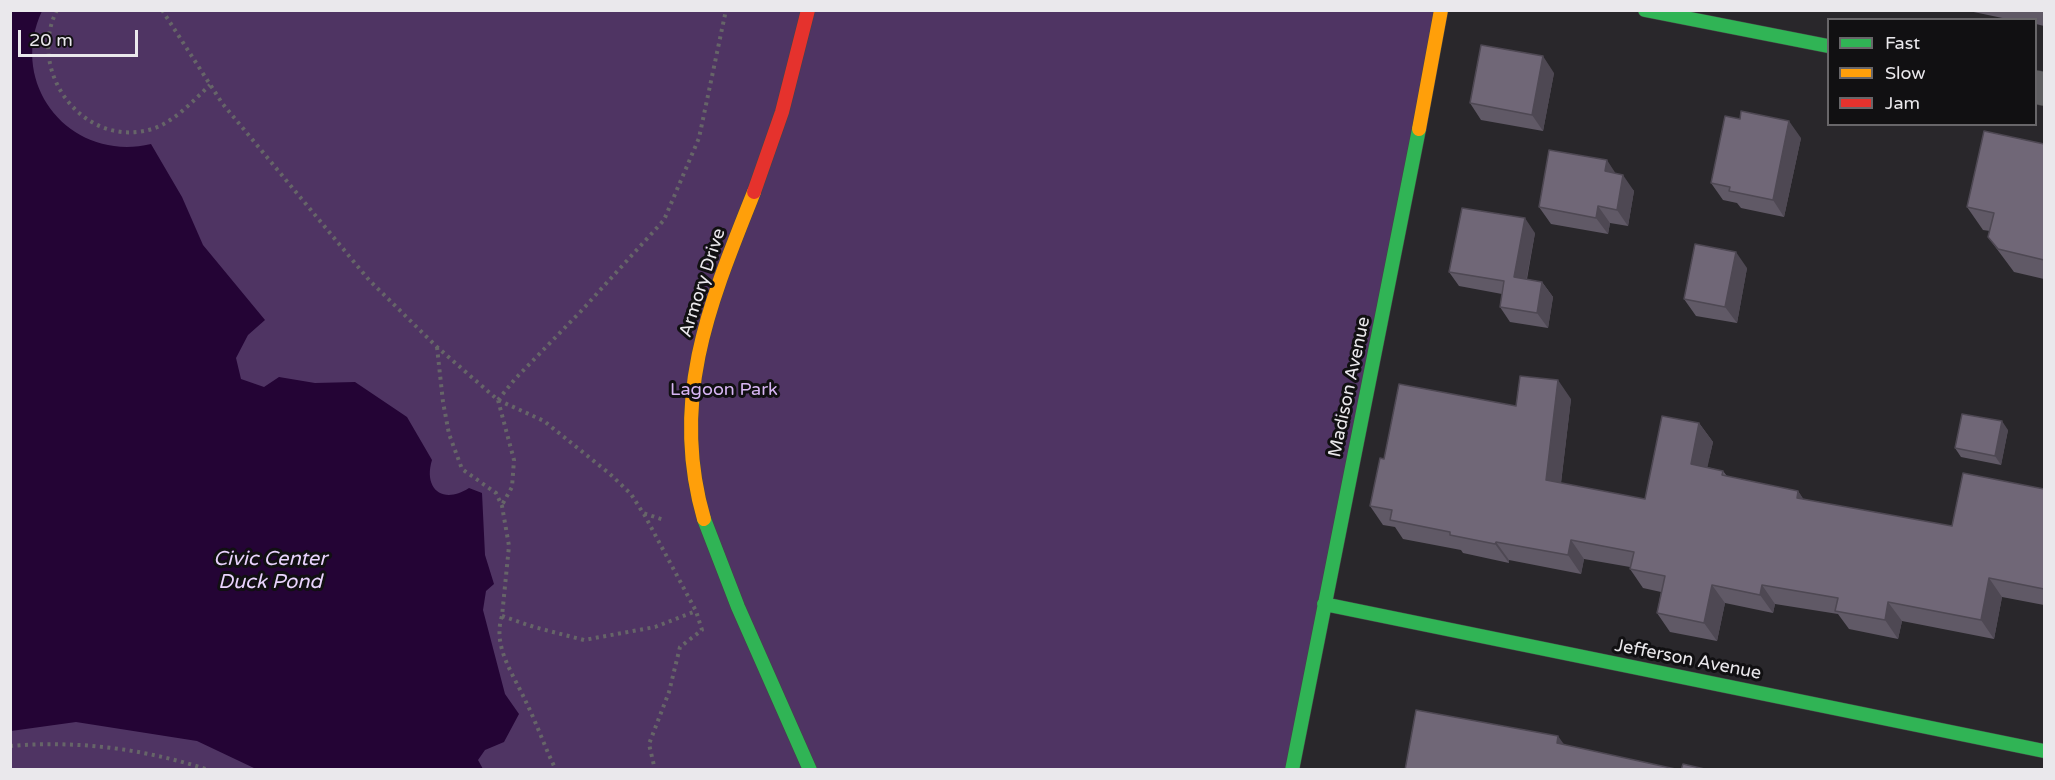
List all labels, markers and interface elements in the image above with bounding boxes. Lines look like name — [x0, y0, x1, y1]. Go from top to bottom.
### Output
scale bar — [21, 18, 141, 56]
legend — [1827, 18, 2037, 126]
text: 20 m — [29, 29, 73, 51]
text: Fast — [1885, 32, 1920, 54]
text: Slow — [1885, 62, 1926, 84]
text: Jam — [1885, 92, 1920, 114]
street label: Armory Drive — [675, 226, 731, 340]
street label: Madison Avenue — [1325, 315, 1375, 459]
park label: Lagoon Park — [670, 379, 778, 401]
water label: Civic Center Duck Pond — [213, 548, 327, 595]
street label: Jefferson Avenue — [1613, 635, 1763, 685]

